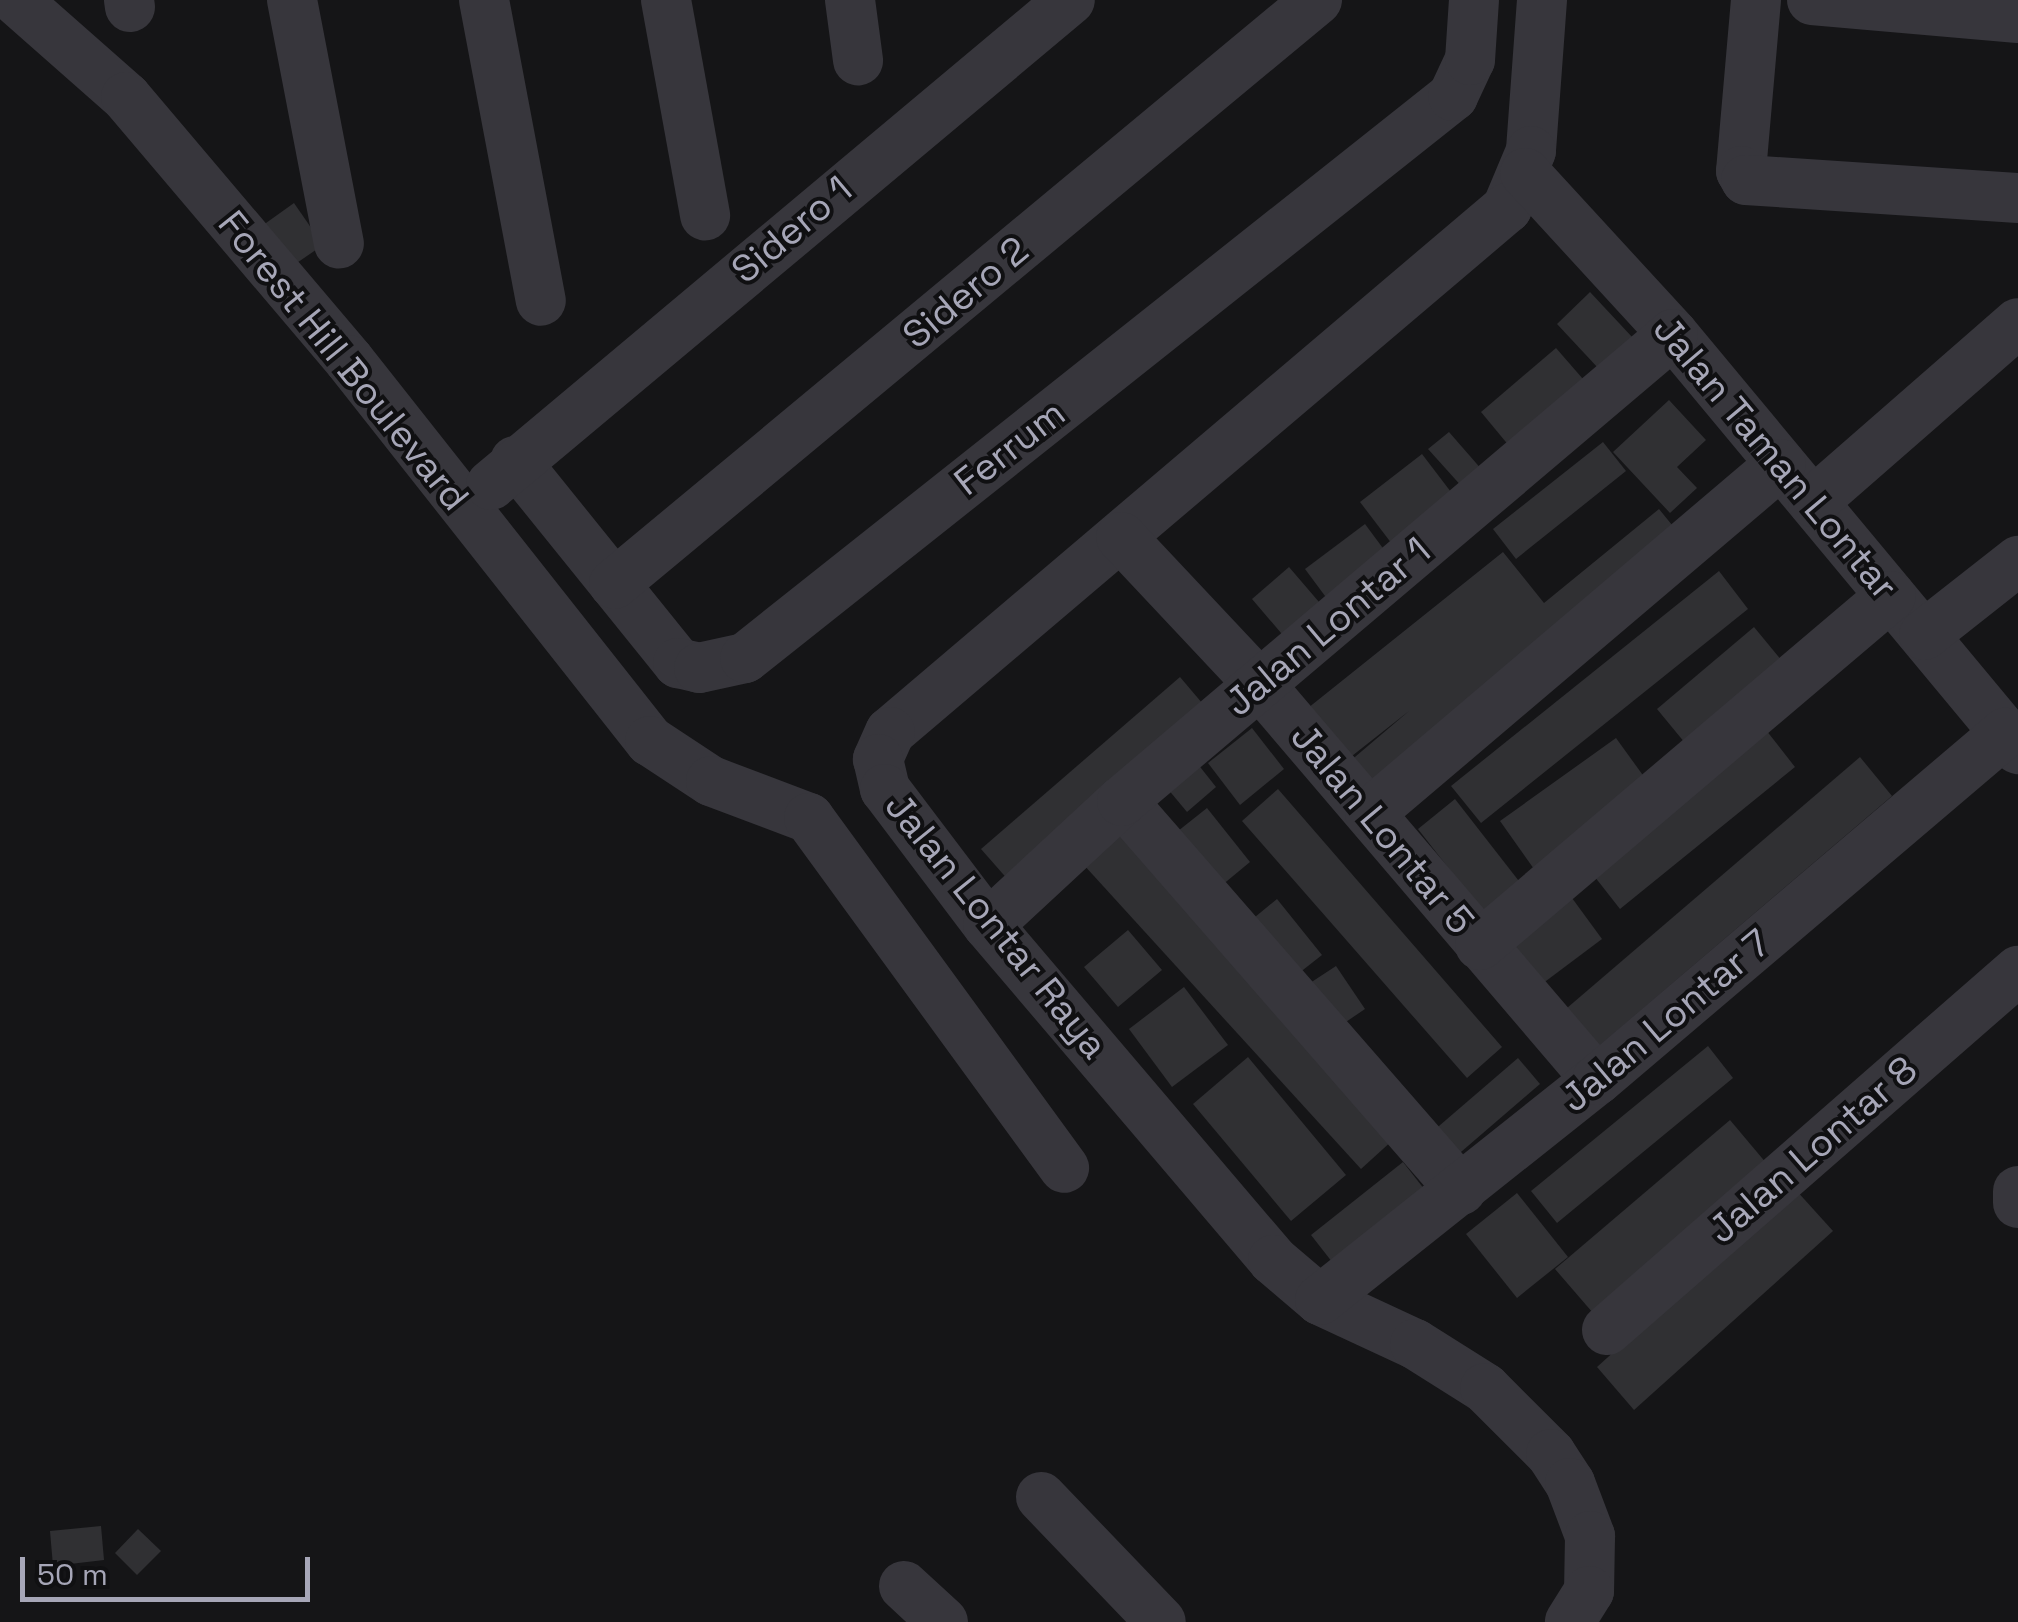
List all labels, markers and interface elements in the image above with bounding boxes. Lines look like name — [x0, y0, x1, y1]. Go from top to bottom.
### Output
street label: Sidero 1 — [723, 167, 861, 293]
street label: Forest Hill Boulevard — [208, 202, 478, 520]
street label: Sidero 2 — [894, 228, 1038, 358]
street label: Jalan Taman Lontar — [1643, 307, 1907, 609]
street label: Ferrum — [946, 391, 1074, 505]
street label: Jalan Lontar 1 — [1216, 528, 1440, 726]
street label: Jalan Lontar 5 — [1281, 715, 1483, 943]
street label: Jalan Lontar Raya — [875, 784, 1117, 1068]
street label: Jalan Lontar 7 — [1552, 920, 1780, 1122]
street label: Jalan Lontar 8 — [1699, 1047, 1927, 1253]
scale bar — [25, 1537, 315, 1599]
text: 50 m — [37, 1555, 108, 1594]

